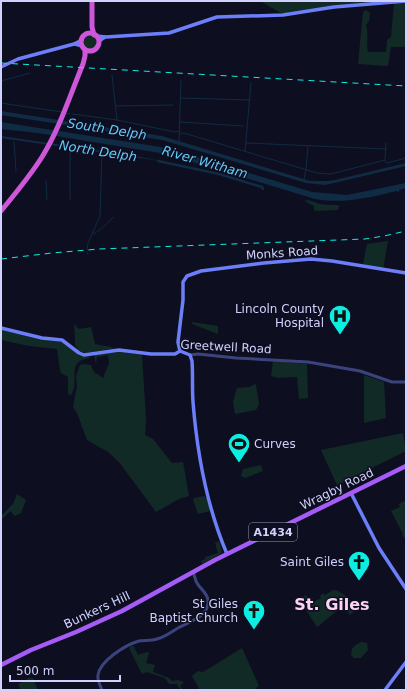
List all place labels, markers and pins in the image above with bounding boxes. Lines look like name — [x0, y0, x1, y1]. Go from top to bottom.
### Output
place label: Lincoln County Hospital — [235, 302, 324, 330]
hospital icon: Lincoln County Hospital — [327, 303, 353, 336]
sports icon: Curves — [226, 431, 252, 464]
place label: Curves — [254, 437, 296, 451]
church icon: Saint Giles — [346, 549, 372, 582]
place label: Saint Giles — [280, 555, 344, 569]
place label: St Giles Baptist Church — [150, 597, 238, 625]
church icon: St Giles Baptist Church — [241, 598, 267, 631]

